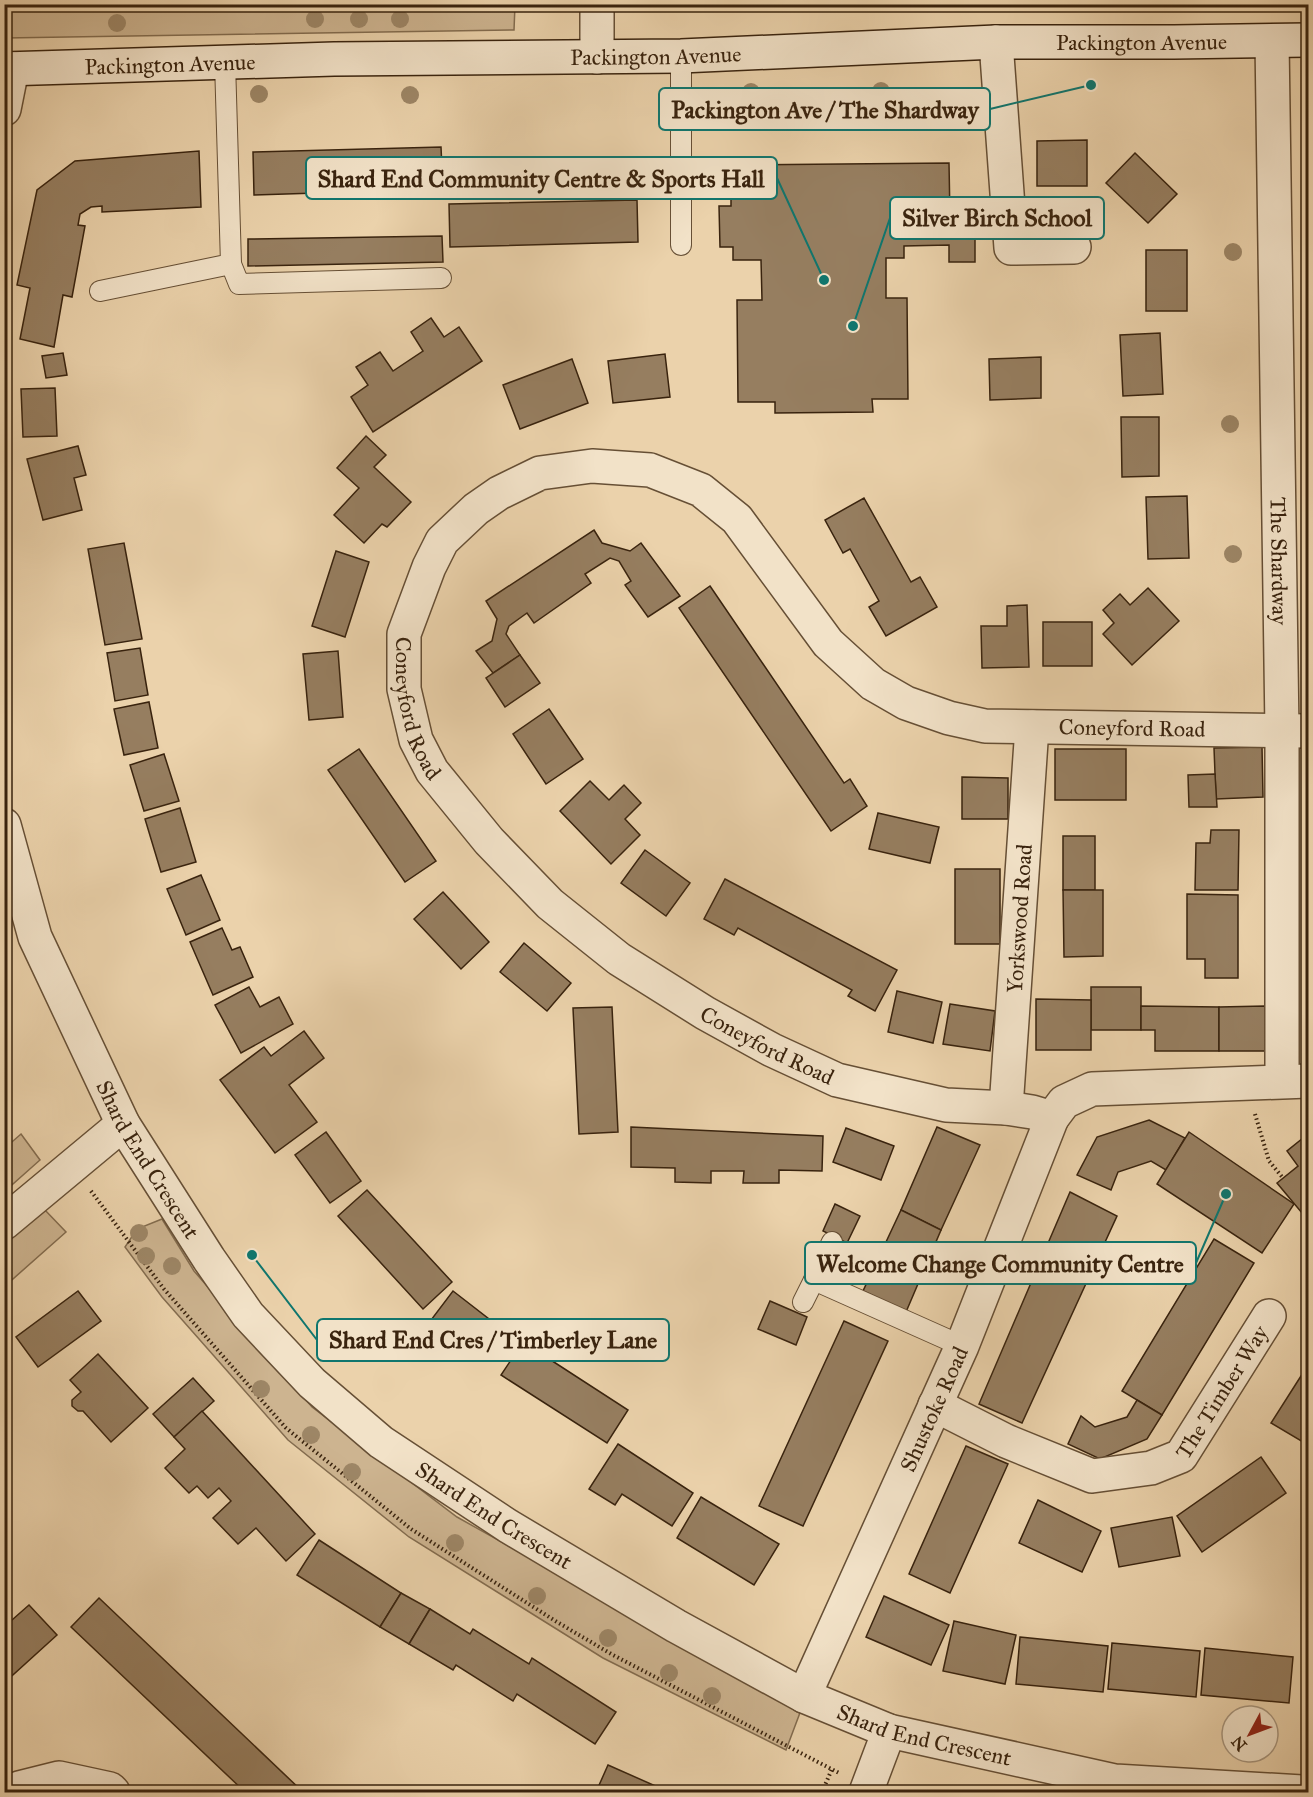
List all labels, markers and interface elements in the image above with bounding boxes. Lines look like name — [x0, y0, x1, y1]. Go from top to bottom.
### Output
street label: Packington Avenue — [1056, 28, 1227, 56]
street label: Packington Avenue — [570, 40, 742, 70]
street label: Packington Avenue — [84, 48, 256, 80]
callout: Packington Ave / The Shardway — [659, 88, 990, 130]
text: Packington Ave / The Shardway — [671, 95, 980, 125]
callout: Shard End Community Centre & Sports Hall — [306, 157, 777, 199]
text: Shard End Community Centre & Sports Hall — [317, 164, 765, 194]
callout: Silver Birch School — [890, 197, 1104, 239]
text: Silver Birch School — [902, 203, 1093, 233]
street label: The Shardway — [1265, 497, 1294, 626]
street label: Coneyford Road — [390, 637, 447, 785]
street label: Coneyford Road — [1058, 713, 1206, 743]
street label: Yorkswood Road — [1000, 843, 1037, 994]
street label: Coneyford Road — [696, 1000, 839, 1090]
street label: Shard End Crescent — [91, 1076, 206, 1244]
callout: Welcome Change Community Centre — [805, 1242, 1196, 1284]
text: Welcome Change Community Centre — [816, 1249, 1184, 1279]
callout: Shard End Cres / Timberley Lane — [317, 1319, 669, 1361]
street label: The Timber Way — [1169, 1319, 1274, 1464]
text: Shard End Cres / Timberley Lane — [329, 1325, 657, 1355]
street label: Shustoke Road — [894, 1342, 974, 1476]
street label: Shard End Crescent — [411, 1455, 577, 1575]
street label: Shard End Crescent — [833, 1698, 1014, 1771]
north arrow — [1220, 1704, 1280, 1764]
text: N — [1227, 1732, 1251, 1755]

